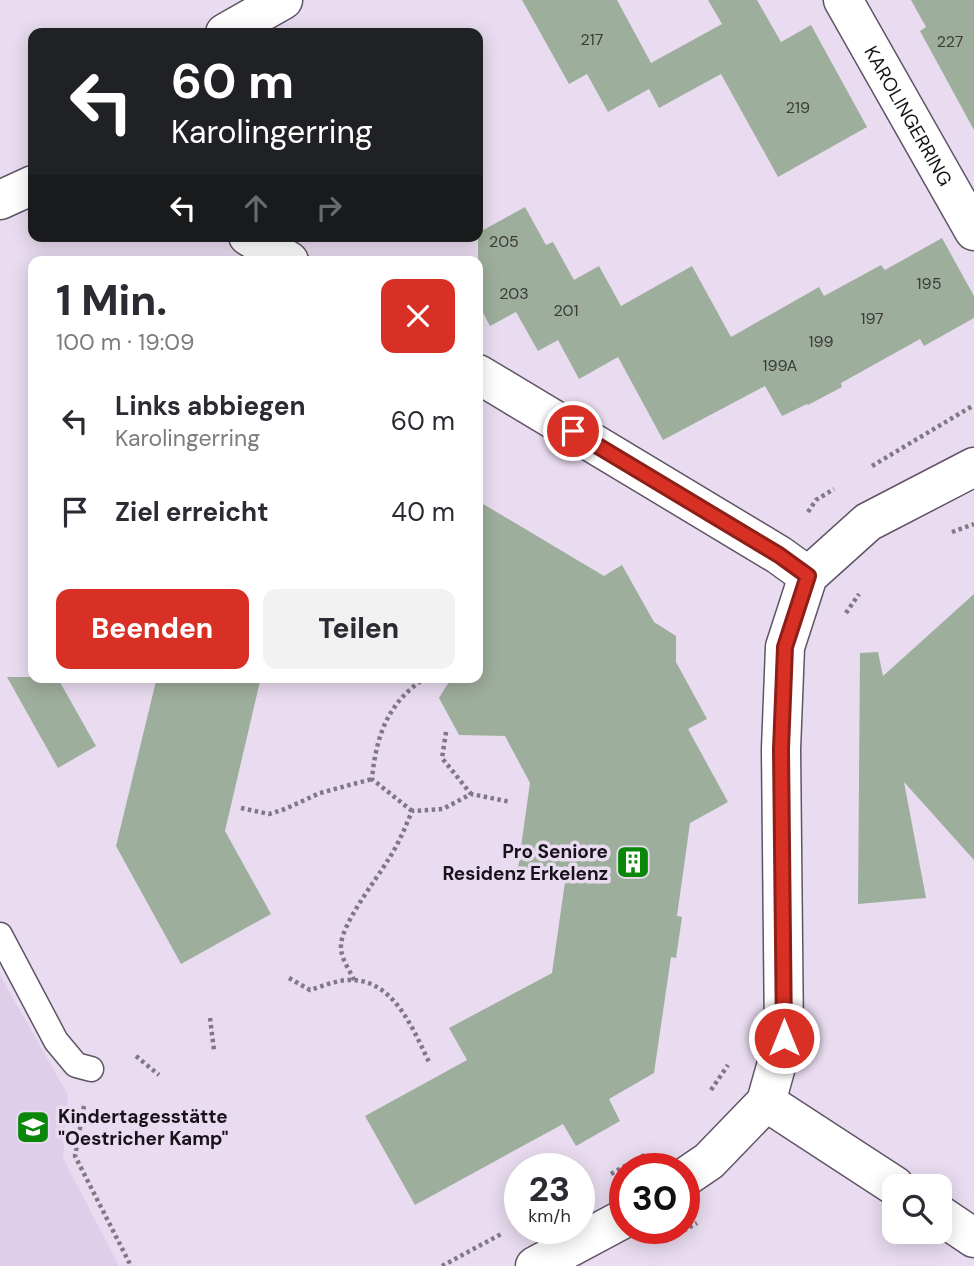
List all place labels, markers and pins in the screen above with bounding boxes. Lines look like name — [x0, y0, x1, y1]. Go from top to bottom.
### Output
pin — [543, 401, 603, 461]
place label: Pro Seniore Residenz Erkelenz — [442, 839, 608, 886]
building icon: Pro Seniore Residenz Erkelenz — [614, 843, 652, 881]
place label: Kindertagesstätte "Oestricher Kamp" — [58, 1104, 228, 1151]
school or university icon: Kindertagesstätte "Oestricher Kamp" — [14, 1108, 52, 1146]

